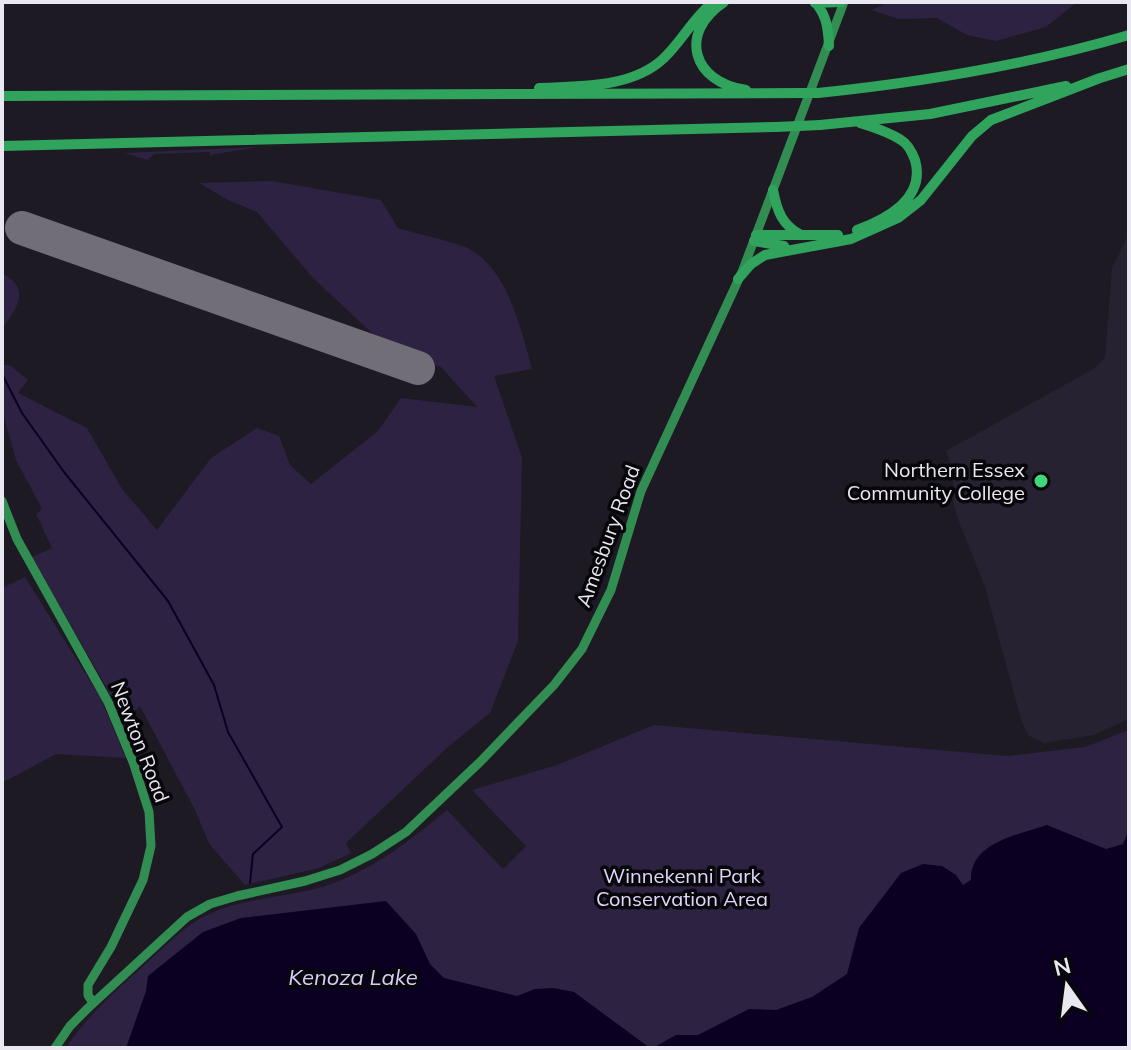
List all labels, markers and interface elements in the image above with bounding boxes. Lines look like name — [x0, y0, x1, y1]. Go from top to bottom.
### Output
place label: Northern Essex Community College — [847, 457, 1025, 505]
street label: Amesbury Road — [570, 461, 645, 610]
marker: Northern Essex Community College — [1032, 472, 1050, 490]
street label: Newton Road — [106, 678, 175, 806]
park label: Winnekenni Park Conservation Area — [596, 863, 768, 911]
north arrow — [1027, 946, 1107, 1026]
text: N — [1051, 951, 1074, 982]
water label: Kenoza Lake — [288, 963, 418, 991]

